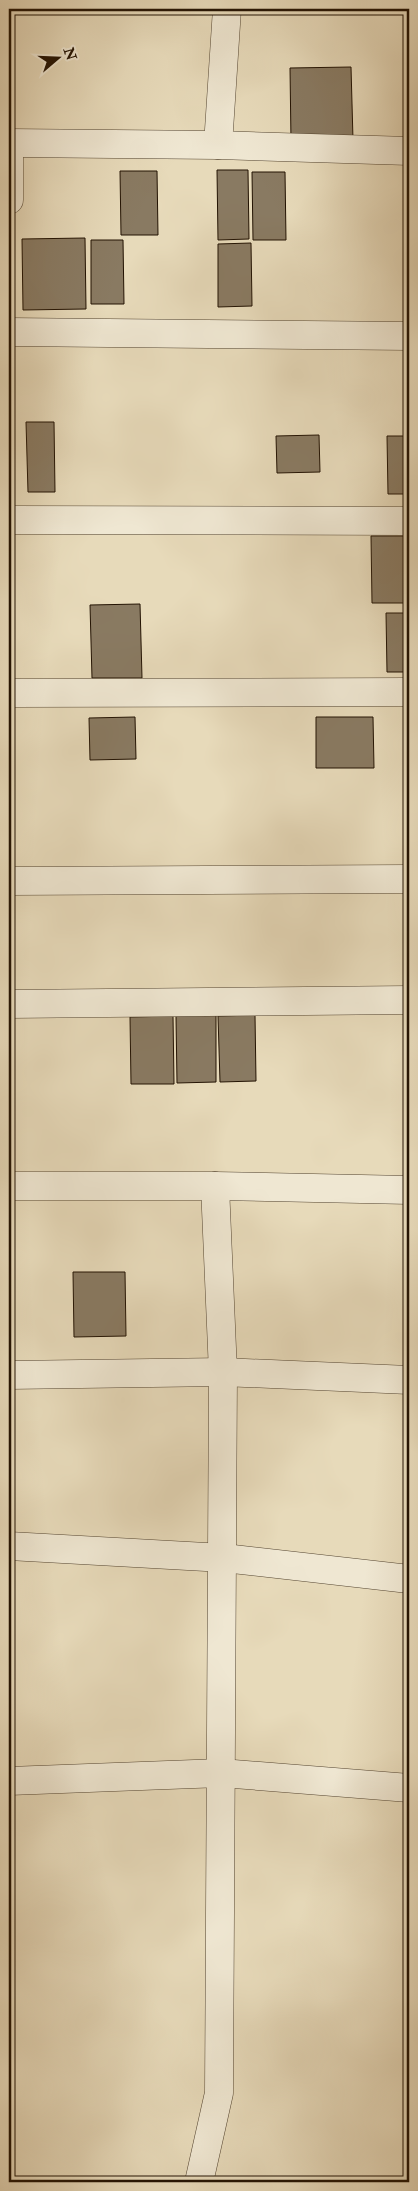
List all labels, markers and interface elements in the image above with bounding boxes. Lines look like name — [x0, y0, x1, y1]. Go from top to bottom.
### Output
north arrow — [32, 32, 82, 82]
text: N — [59, 44, 80, 63]

